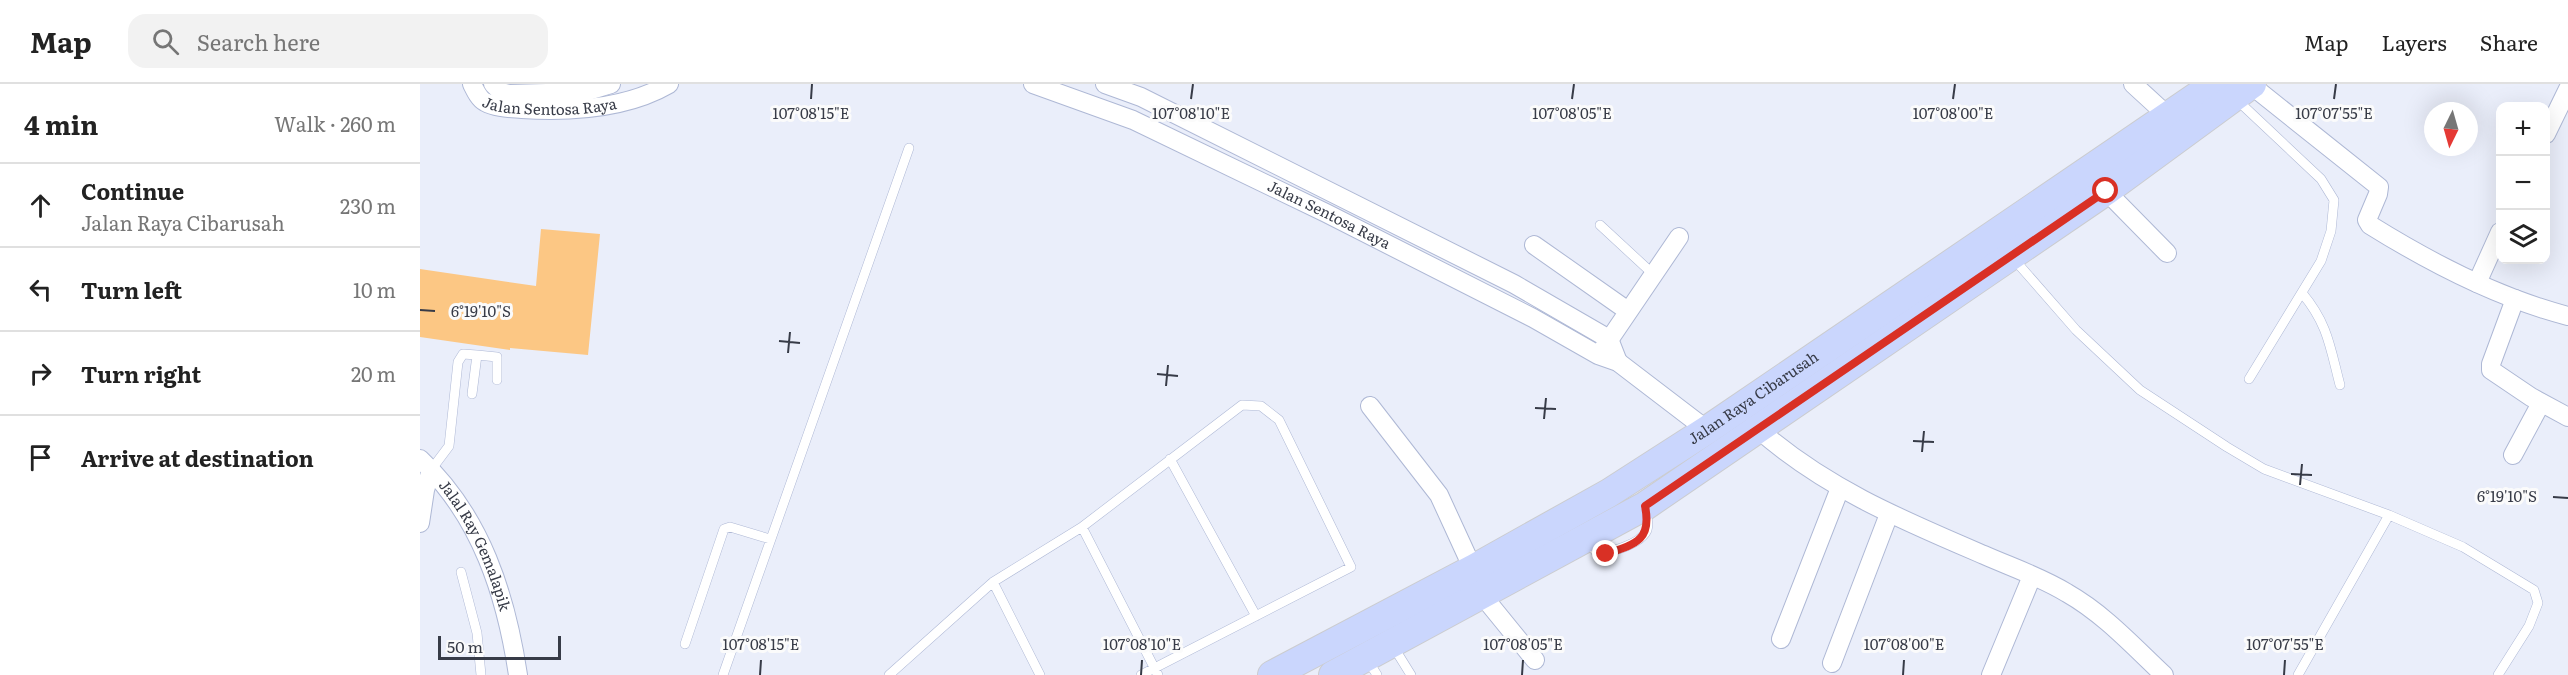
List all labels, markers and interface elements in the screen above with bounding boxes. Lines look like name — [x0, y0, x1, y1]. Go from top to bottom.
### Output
search box — [128, 14, 548, 68]
text: Map — [30, 20, 92, 62]
icon: search — [149, 25, 182, 58]
text: Search here — [197, 25, 320, 58]
text: Map — [2304, 26, 2349, 57]
text: Layers — [2382, 26, 2447, 57]
text: Share — [2480, 26, 2538, 57]
street label: Jalan Sentosa Raya — [479, 89, 619, 120]
text: 107°08'15"E — [773, 101, 849, 124]
text: 107°08'10"E — [1152, 101, 1230, 124]
text: 107°08'05"E — [1532, 101, 1612, 124]
text: 107°08'00"E — [1913, 101, 1993, 124]
text: 107°07'55"E — [2295, 101, 2373, 124]
north arrow — [2424, 102, 2478, 156]
map controls — [2496, 102, 2550, 264]
button: + — [2496, 102, 2550, 156]
text: 4 min — [24, 104, 98, 143]
text: Walk · 260 m — [274, 108, 396, 138]
button: − — [2496, 156, 2550, 210]
text: Continue — [81, 174, 184, 207]
street label: Jalan Sentosa Raya — [1264, 174, 1396, 254]
route start — [2092, 177, 2118, 203]
icon: ahead — [24, 189, 57, 222]
text: 230 m — [340, 190, 396, 220]
text: Jalan Raya Cibarusah — [81, 207, 285, 237]
button: layers — [2496, 210, 2550, 264]
icon: left — [24, 273, 57, 306]
text: Turn left — [81, 273, 182, 306]
text: 10 m — [353, 274, 396, 304]
text: 6°19'10"S — [451, 299, 511, 322]
street label: Jalan Raya Cibarusah — [1683, 344, 1823, 449]
icon: right — [24, 357, 57, 390]
text: Turn right — [81, 357, 201, 390]
text: 20 m — [351, 358, 396, 388]
icon: arrive — [24, 441, 57, 474]
text: Arrive at destination — [81, 441, 314, 474]
street label: Jalal Ray Gemalapik — [434, 474, 518, 614]
text: 6°19'10"S — [2477, 484, 2537, 507]
route end — [1592, 540, 1618, 566]
text: 107°08'15"E — [723, 632, 799, 655]
text: 107°08'10"E — [1103, 632, 1181, 655]
text: 107°08'05"E — [1483, 632, 1563, 655]
text: 107°08'00"E — [1864, 632, 1944, 655]
text: 107°07'55"E — [2246, 632, 2324, 655]
scale bar — [438, 633, 561, 660]
text: 50 m — [447, 634, 483, 658]

